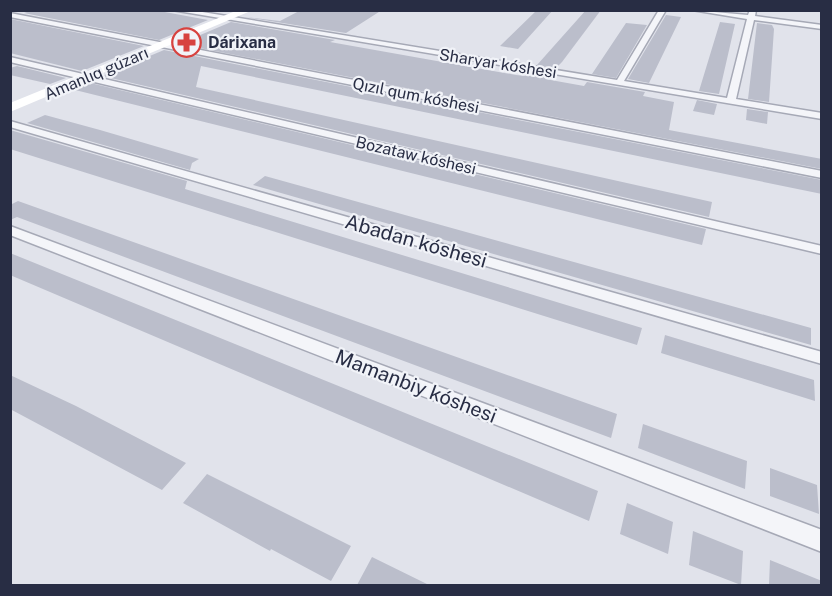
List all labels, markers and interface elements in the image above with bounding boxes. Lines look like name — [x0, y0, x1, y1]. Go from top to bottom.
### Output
pharmacy icon: Dárixana — [171, 26, 203, 58]
place label: Dárixana — [208, 33, 276, 52]
street label: Amanlıq gúzarı — [41, 43, 151, 104]
street label: Sharyar kóshesi — [438, 45, 558, 82]
street label: Qızıl qum kóshesi — [351, 74, 481, 117]
street label: Bozataw kóshesi — [354, 132, 478, 179]
street label: Abadan kóshesi — [342, 209, 490, 273]
street label: Mamanbiy kóshesi — [332, 344, 500, 428]

